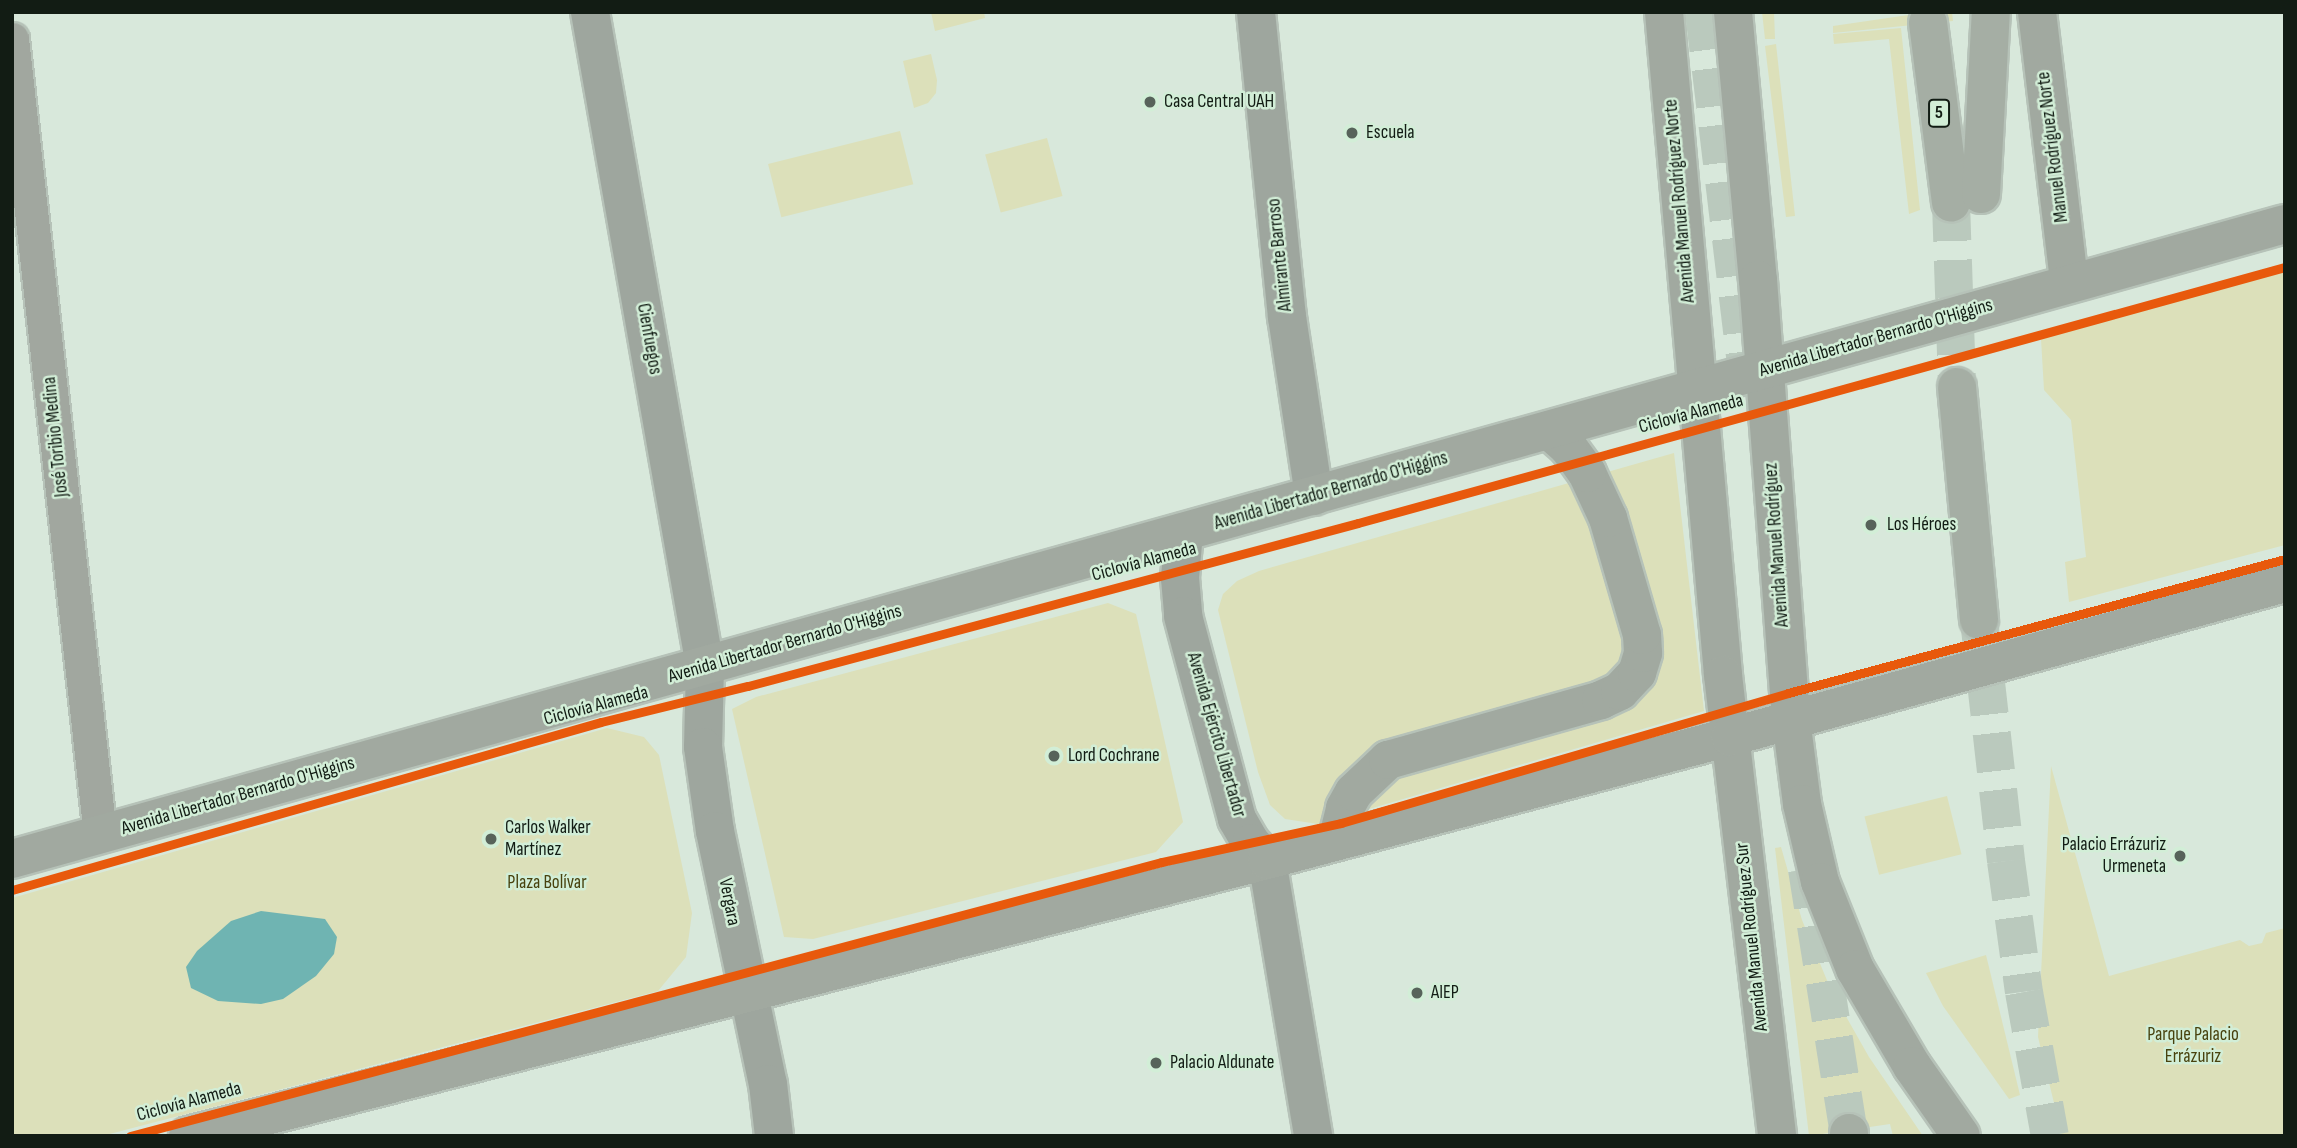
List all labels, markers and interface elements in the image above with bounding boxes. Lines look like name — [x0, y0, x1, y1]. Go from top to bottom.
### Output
street label: Manuel Rodríguez Norte — [2032, 70, 2074, 224]
place label: Casa Central UAH — [1164, 91, 1274, 113]
marker: Casa Central UAH — [1142, 94, 1158, 110]
street label: Avenida Manuel Rodríguez Norte — [1660, 98, 1700, 304]
road number: 5 — [1927, 98, 1951, 128]
place label: Escuela — [1366, 122, 1415, 144]
marker: Escuela — [1344, 125, 1360, 141]
street label: Almirante Barroso — [1263, 197, 1297, 313]
street label: Avenida Libertador Bernardo O'Higgins — [1757, 294, 1995, 382]
street label: Cienfuegos — [632, 302, 666, 376]
street label: José Toribio Medina — [38, 376, 74, 498]
street label: Ciclovía Alameda — [1636, 389, 1746, 439]
street label: Avenida Libertador Bernardo O'Higgins — [1212, 447, 1450, 535]
street label: Avenida Manuel Rodríguez — [1760, 462, 1794, 628]
place label: Los Héroes — [1887, 514, 1956, 536]
marker: Los Héroes — [1861, 515, 1881, 535]
street label: Ciclovía Alameda — [1089, 537, 1199, 587]
street label: Avenida Libertador Bernardo O'Higgins — [666, 600, 904, 688]
street label: Avenida Ejército Libertador — [1182, 650, 1250, 820]
street label: Ciclovía Alameda — [541, 681, 651, 731]
place label: Lord Cochrane — [1068, 745, 1160, 767]
marker: Lord Cochrane — [1046, 748, 1062, 764]
street label: Avenida Libertador Bernardo O'Higgins — [119, 752, 357, 840]
place label: Carlos Walker Martínez — [505, 817, 591, 861]
marker: Carlos Walker Martínez — [483, 831, 499, 847]
place label: Palacio Errázuriz Urmeneta — [2062, 834, 2166, 878]
street label: Avenida Manuel Rodríguez Sur — [1731, 842, 1773, 1032]
marker: Palacio Errázuriz Urmeneta — [2172, 848, 2188, 864]
park label: Plaza Bolívar — [507, 872, 587, 894]
street label: Vergara — [713, 876, 745, 928]
place label: AIEP — [1431, 982, 1459, 1004]
marker: AIEP — [1409, 985, 1425, 1001]
park label: Parque Palacio Errázuriz — [2147, 1024, 2239, 1068]
place label: Palacio Aldunate — [1170, 1052, 1274, 1074]
marker: Palacio Aldunate — [1148, 1055, 1164, 1071]
street label: Ciclovía Alameda — [134, 1077, 244, 1127]

